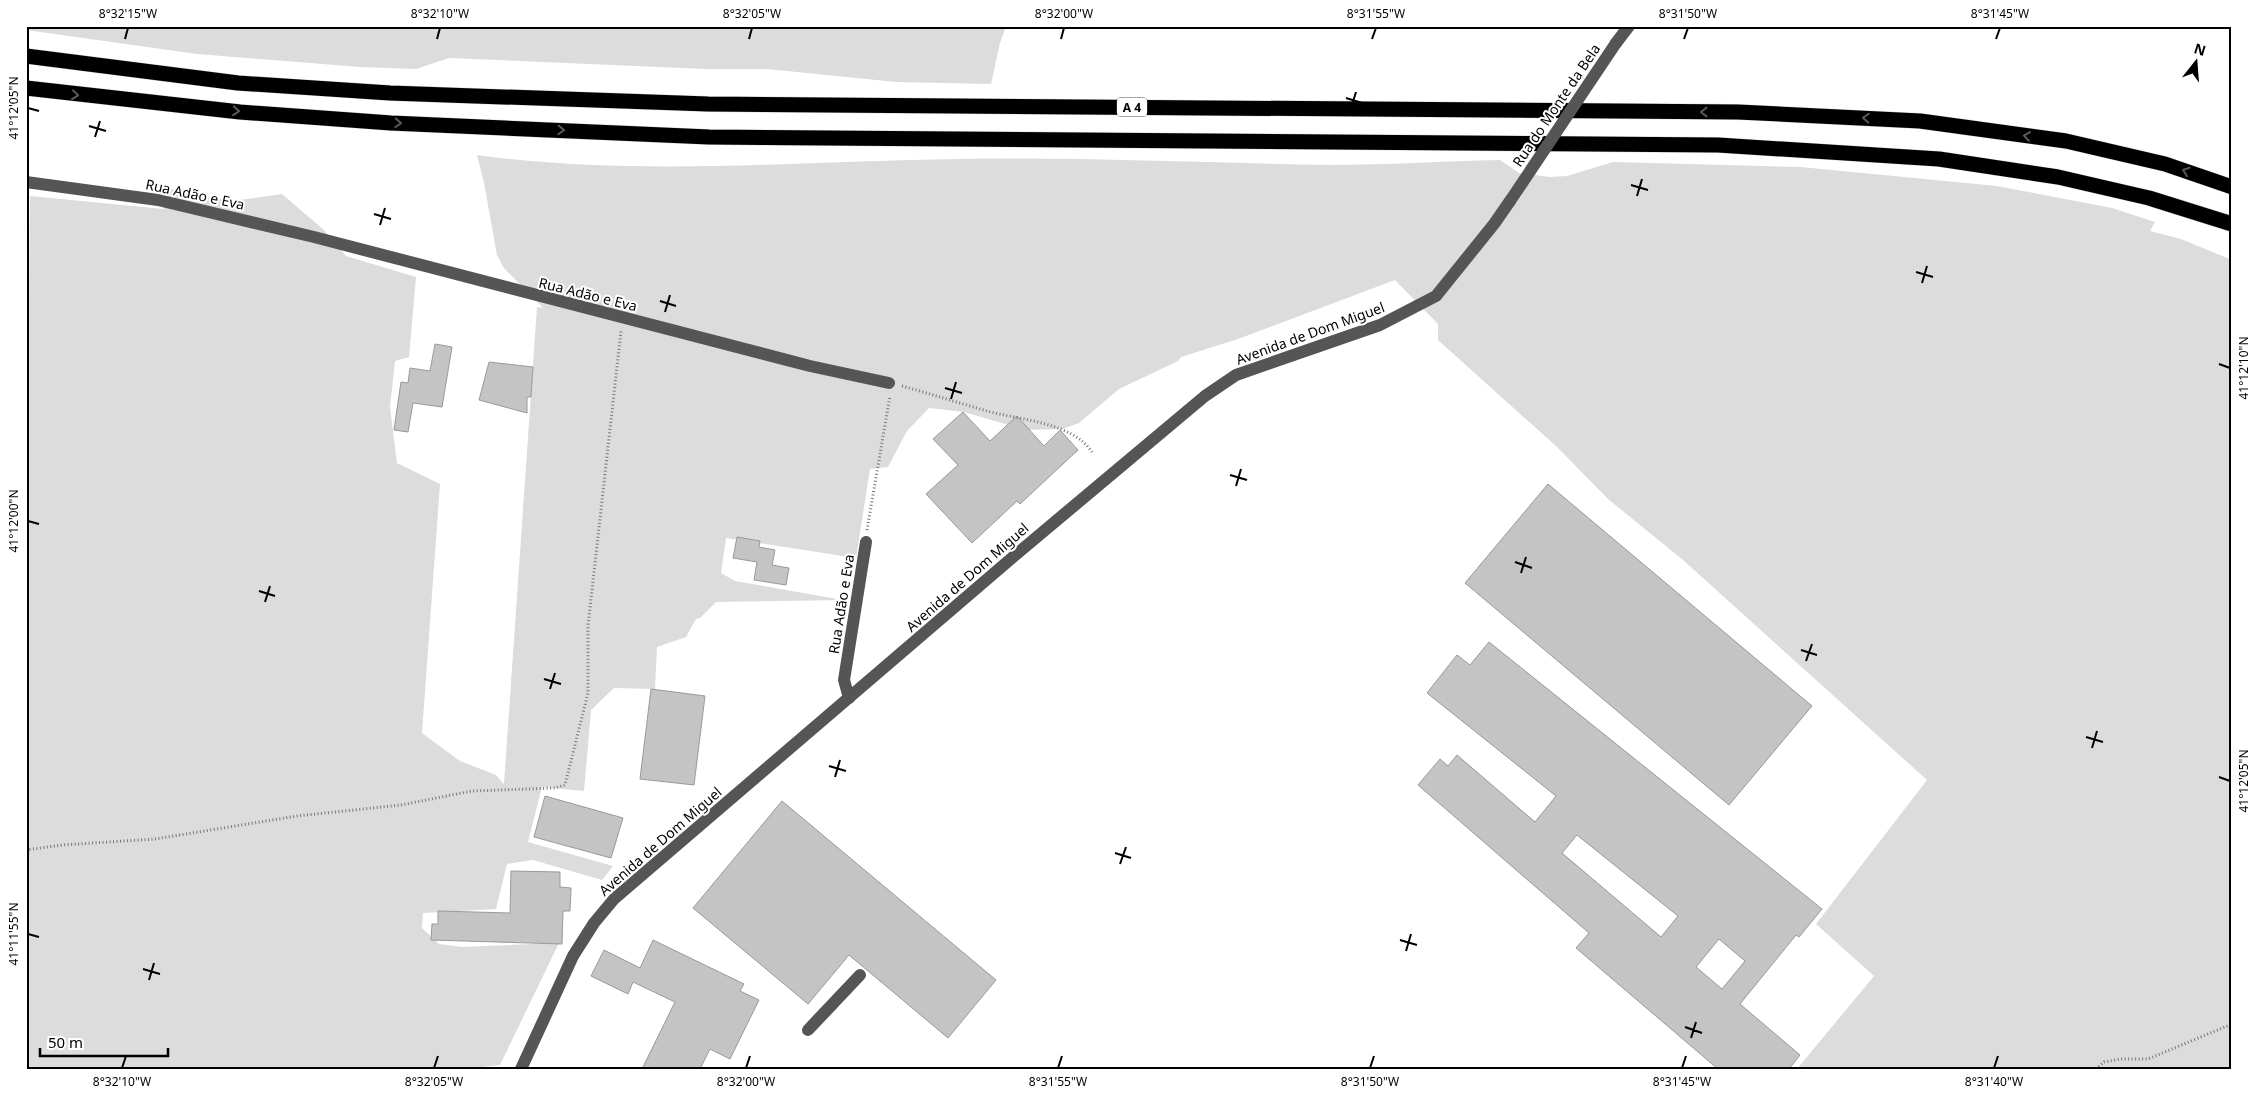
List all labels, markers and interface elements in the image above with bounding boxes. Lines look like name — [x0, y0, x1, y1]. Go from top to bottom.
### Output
text: 8°32'15"W — [99, 5, 157, 22]
text: 8°32'10"W — [411, 5, 469, 22]
text: 8°32'05"W — [723, 5, 781, 22]
text: 8°32'00"W — [1035, 5, 1093, 22]
text: 8°31'55"W — [1347, 5, 1405, 22]
text: 8°31'50"W — [1659, 5, 1717, 22]
text: 8°31'45"W — [1971, 5, 2029, 22]
north arrow — [2170, 38, 2220, 88]
text: N — [2192, 38, 2208, 60]
street label: Rua do Monte da Bela — [1508, 40, 1604, 170]
text: 41°12'05"N — [5, 76, 22, 140]
one-way arrow — [71, 89, 79, 100]
road number: A 4 — [1117, 98, 1147, 116]
one-way arrow — [232, 106, 240, 117]
one-way arrow — [1699, 107, 1707, 117]
one-way arrow — [1862, 113, 1870, 124]
one-way arrow — [395, 118, 403, 129]
one-way arrow — [557, 125, 565, 136]
one-way arrow — [2023, 131, 2031, 142]
one-way arrow — [2182, 167, 2190, 177]
street label: Rua Adão e Eva — [144, 174, 246, 214]
street label: Rua Adão e Eva — [537, 273, 639, 315]
street label: Avenida de Dom Miguel — [1233, 297, 1387, 369]
text: 41°12'10"N — [2235, 336, 2252, 400]
text: 41°12'00"N — [5, 489, 22, 553]
street label: Avenida de Dom Miguel — [902, 518, 1032, 636]
street label: Rua Adão e Eva — [824, 553, 858, 655]
text: 41°12'05"N — [2235, 749, 2252, 813]
street label: Avenida de Dom Miguel — [595, 782, 725, 900]
text: 41°11'55"N — [5, 902, 22, 966]
scale bar — [40, 1025, 168, 1057]
text: 50 m — [48, 1032, 83, 1052]
text: 8°32'10"W — [93, 1073, 151, 1090]
text: 8°32'05"W — [405, 1073, 463, 1090]
text: 8°32'00"W — [717, 1073, 775, 1090]
text: 8°31'55"W — [1029, 1073, 1087, 1090]
text: 8°31'50"W — [1341, 1073, 1399, 1090]
text: 8°31'45"W — [1653, 1073, 1711, 1090]
text: 8°31'40"W — [1965, 1073, 2023, 1090]

